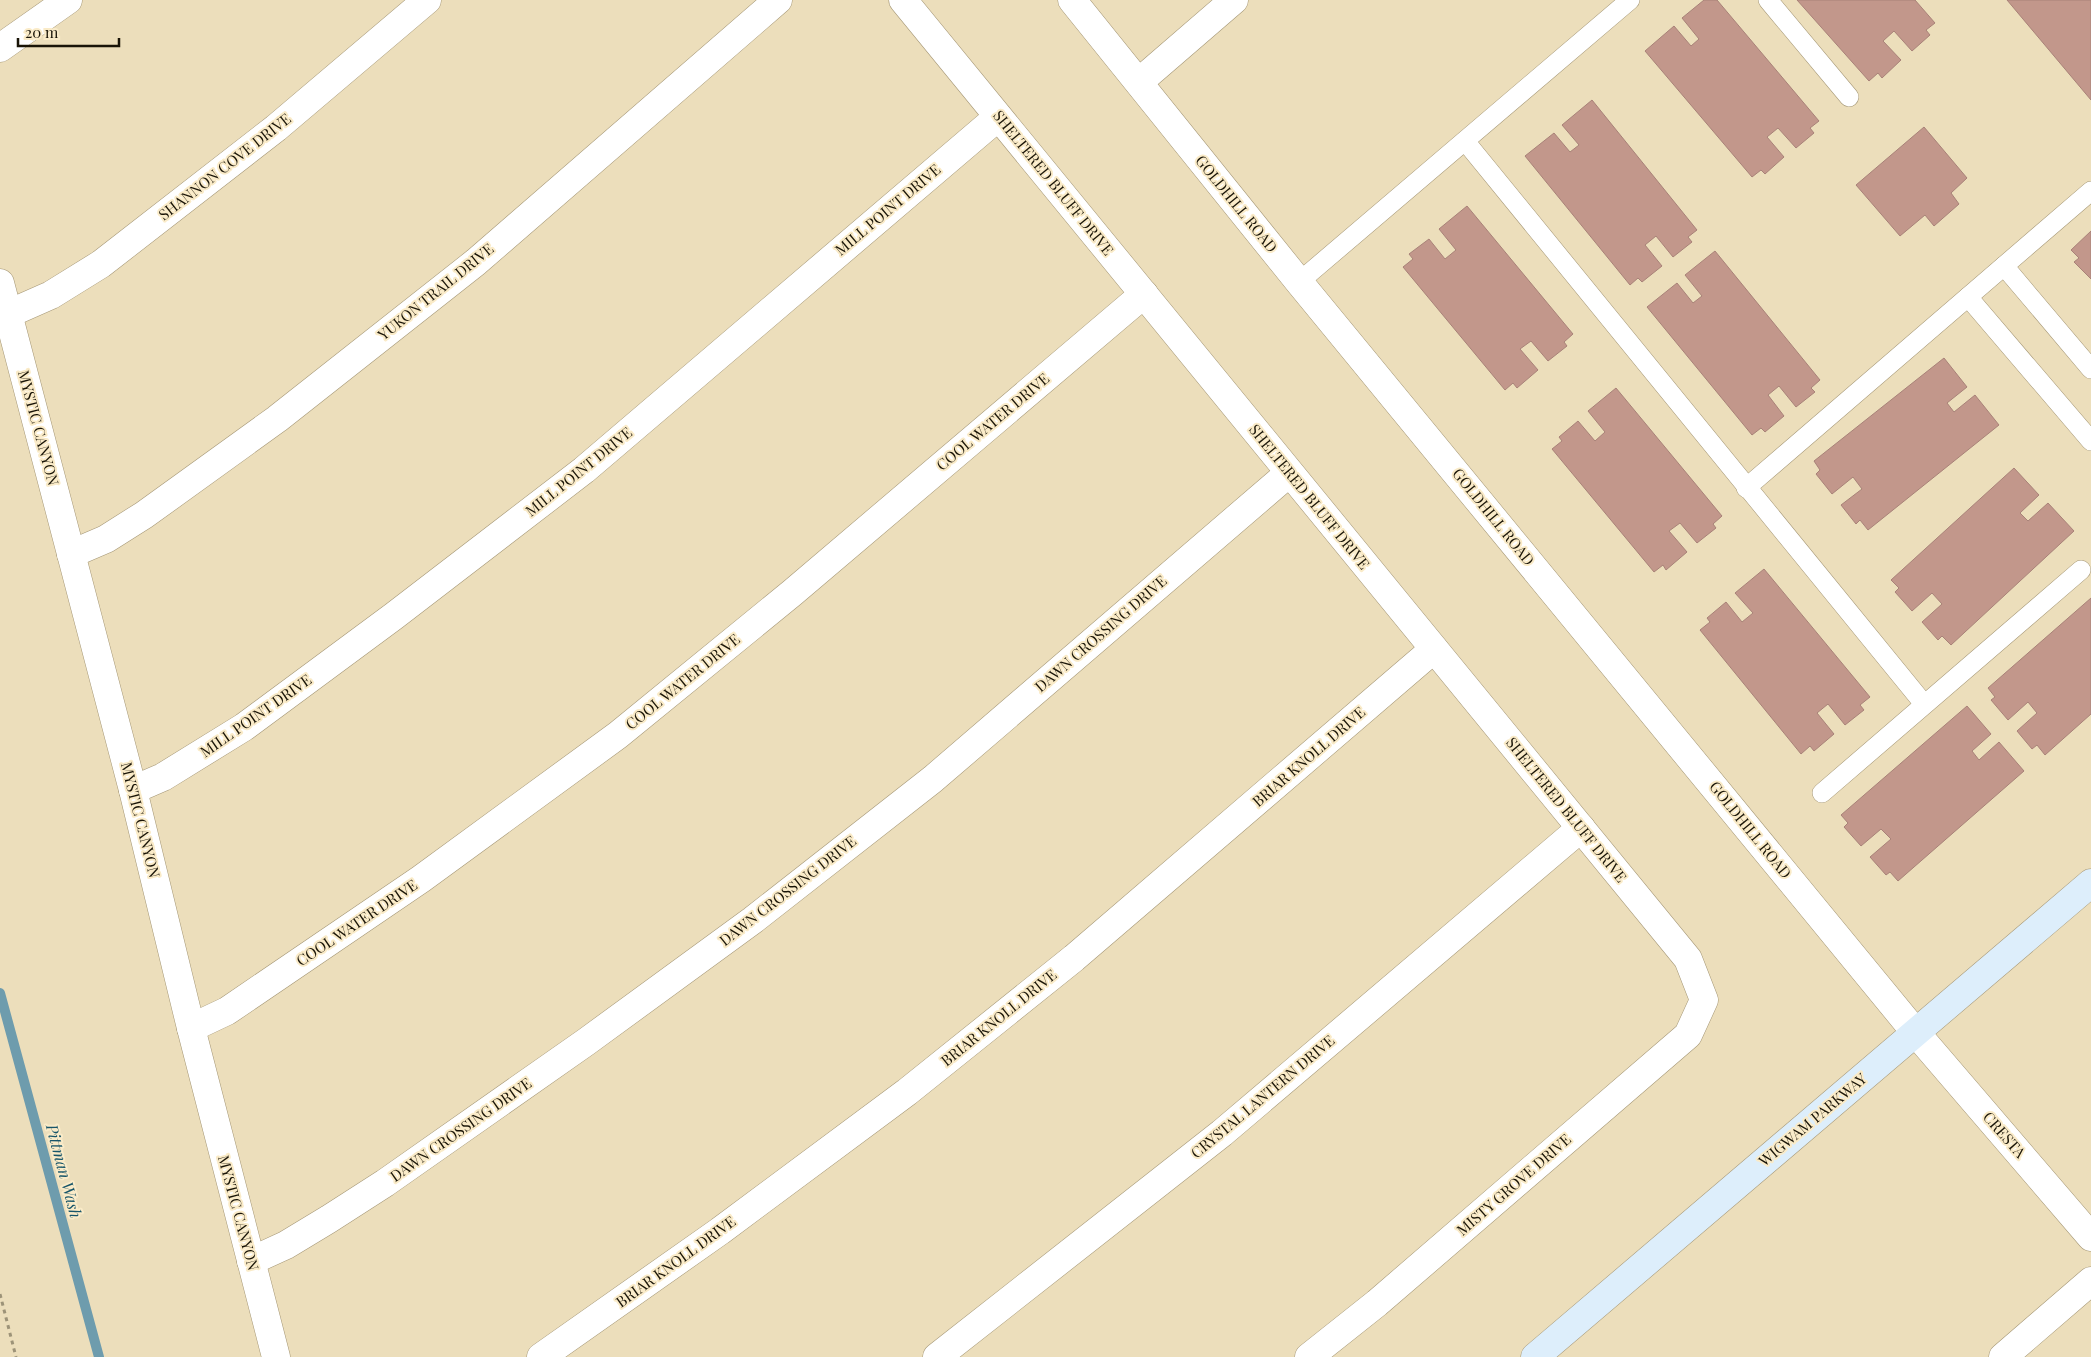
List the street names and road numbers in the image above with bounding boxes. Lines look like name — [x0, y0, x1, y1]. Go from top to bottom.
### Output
street label: SHELTERED BLUFF DRIVE — [989, 106, 1119, 259]
street label: SHANNON COVE DRIVE — [154, 108, 295, 224]
street label: GOLDHILL ROAD — [1191, 151, 1282, 256]
street label: MILL POINT DRIVE — [830, 159, 944, 259]
street label: YUKON TRAIL DRIVE — [373, 238, 497, 345]
street label: MYSTIC CANYON — [14, 368, 64, 488]
street label: COOL WATER DRIVE — [932, 368, 1053, 474]
street label: SHELTERED BLUFF DRIVE — [1245, 420, 1375, 573]
street label: MILL POINT DRIVE — [521, 422, 636, 520]
street label: GOLDHILL ROAD — [1448, 464, 1539, 569]
street label: DAWN CROSSING DRIVE — [1030, 570, 1170, 696]
street label: COOL WATER DRIVE — [621, 629, 744, 734]
street label: MILL POINT DRIVE — [196, 669, 315, 761]
street label: BRIAR KNOLL DRIVE — [1248, 702, 1369, 811]
street label: SHELTERED BLUFF DRIVE — [1502, 733, 1632, 886]
street label: MYSTIC CANYON — [117, 760, 165, 880]
street label: GOLDHILL ROAD — [1705, 777, 1796, 882]
street label: DAWN CROSSING DRIVE — [715, 830, 860, 950]
street label: COOL WATER DRIVE — [292, 874, 421, 970]
street label: BRIAR KNOLL DRIVE — [936, 964, 1060, 1070]
street label: CRYSTAL LANTERN DRIVE — [1186, 1030, 1338, 1162]
street label: WIGWAM PARKWAY — [1753, 1068, 1871, 1171]
street label: DAWN CROSSING DRIVE — [386, 1073, 535, 1186]
street label: CRESTA — [1979, 1107, 2031, 1162]
street label: MISTY GROVE DRIVE — [1452, 1129, 1575, 1239]
street label: MYSTIC CANYON — [214, 1153, 264, 1273]
street label: BRIAR KNOLL DRIVE — [612, 1211, 739, 1311]

